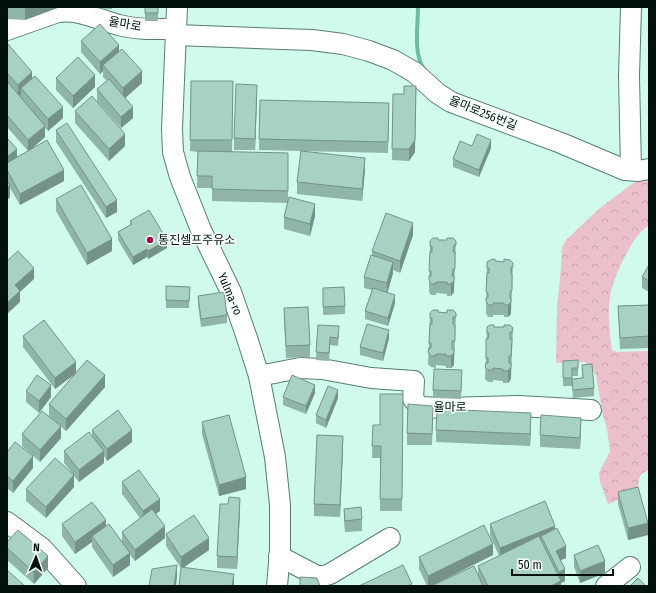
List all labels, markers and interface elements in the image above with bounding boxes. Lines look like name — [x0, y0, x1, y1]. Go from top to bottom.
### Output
street label: 율마로 — [107, 14, 143, 34]
street label: 율마로256번길 — [447, 93, 519, 133]
place label: 통진셀프주유소 — [158, 233, 235, 247]
marker: 통진셀프주유소 — [145, 235, 155, 245]
street label: Yulma-ro — [215, 271, 245, 317]
street label: 율마로 — [433, 400, 467, 414]
north arrow — [16, 537, 56, 577]
text: N — [33, 541, 40, 554]
scale bar — [512, 551, 613, 577]
text: 50 m — [518, 558, 542, 572]

